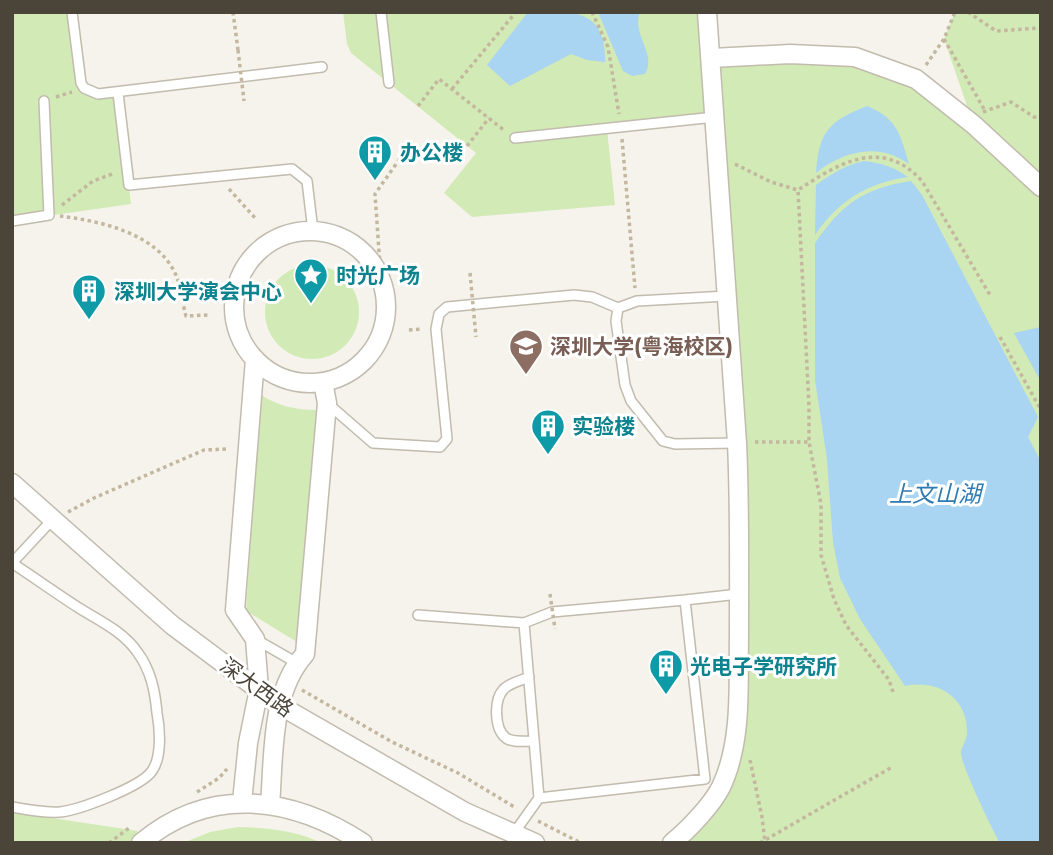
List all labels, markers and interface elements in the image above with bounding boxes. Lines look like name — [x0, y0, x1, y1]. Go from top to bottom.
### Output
building icon: 办公楼 — [356, 133, 394, 182]
place label: 办公楼 — [400, 140, 463, 165]
place icon: 时光广场 — [292, 256, 330, 305]
place label: 时光广场 — [336, 263, 420, 288]
building icon: 深圳大学演会中心 — [70, 272, 108, 321]
place label: 深圳大学演会中心 — [114, 279, 282, 304]
school or university icon: 深圳大学(粤海校区) — [507, 327, 545, 376]
place label: 深圳大学(粤海校区) — [550, 334, 733, 359]
building icon: 实验楼 — [529, 407, 567, 456]
place label: 实验楼 — [572, 414, 635, 439]
water label: 上文山湖 — [889, 480, 984, 508]
building icon: 光电子学研究所 — [647, 647, 685, 696]
street label: 深大西路 — [216, 652, 298, 722]
place label: 光电子学研究所 — [690, 654, 837, 679]

